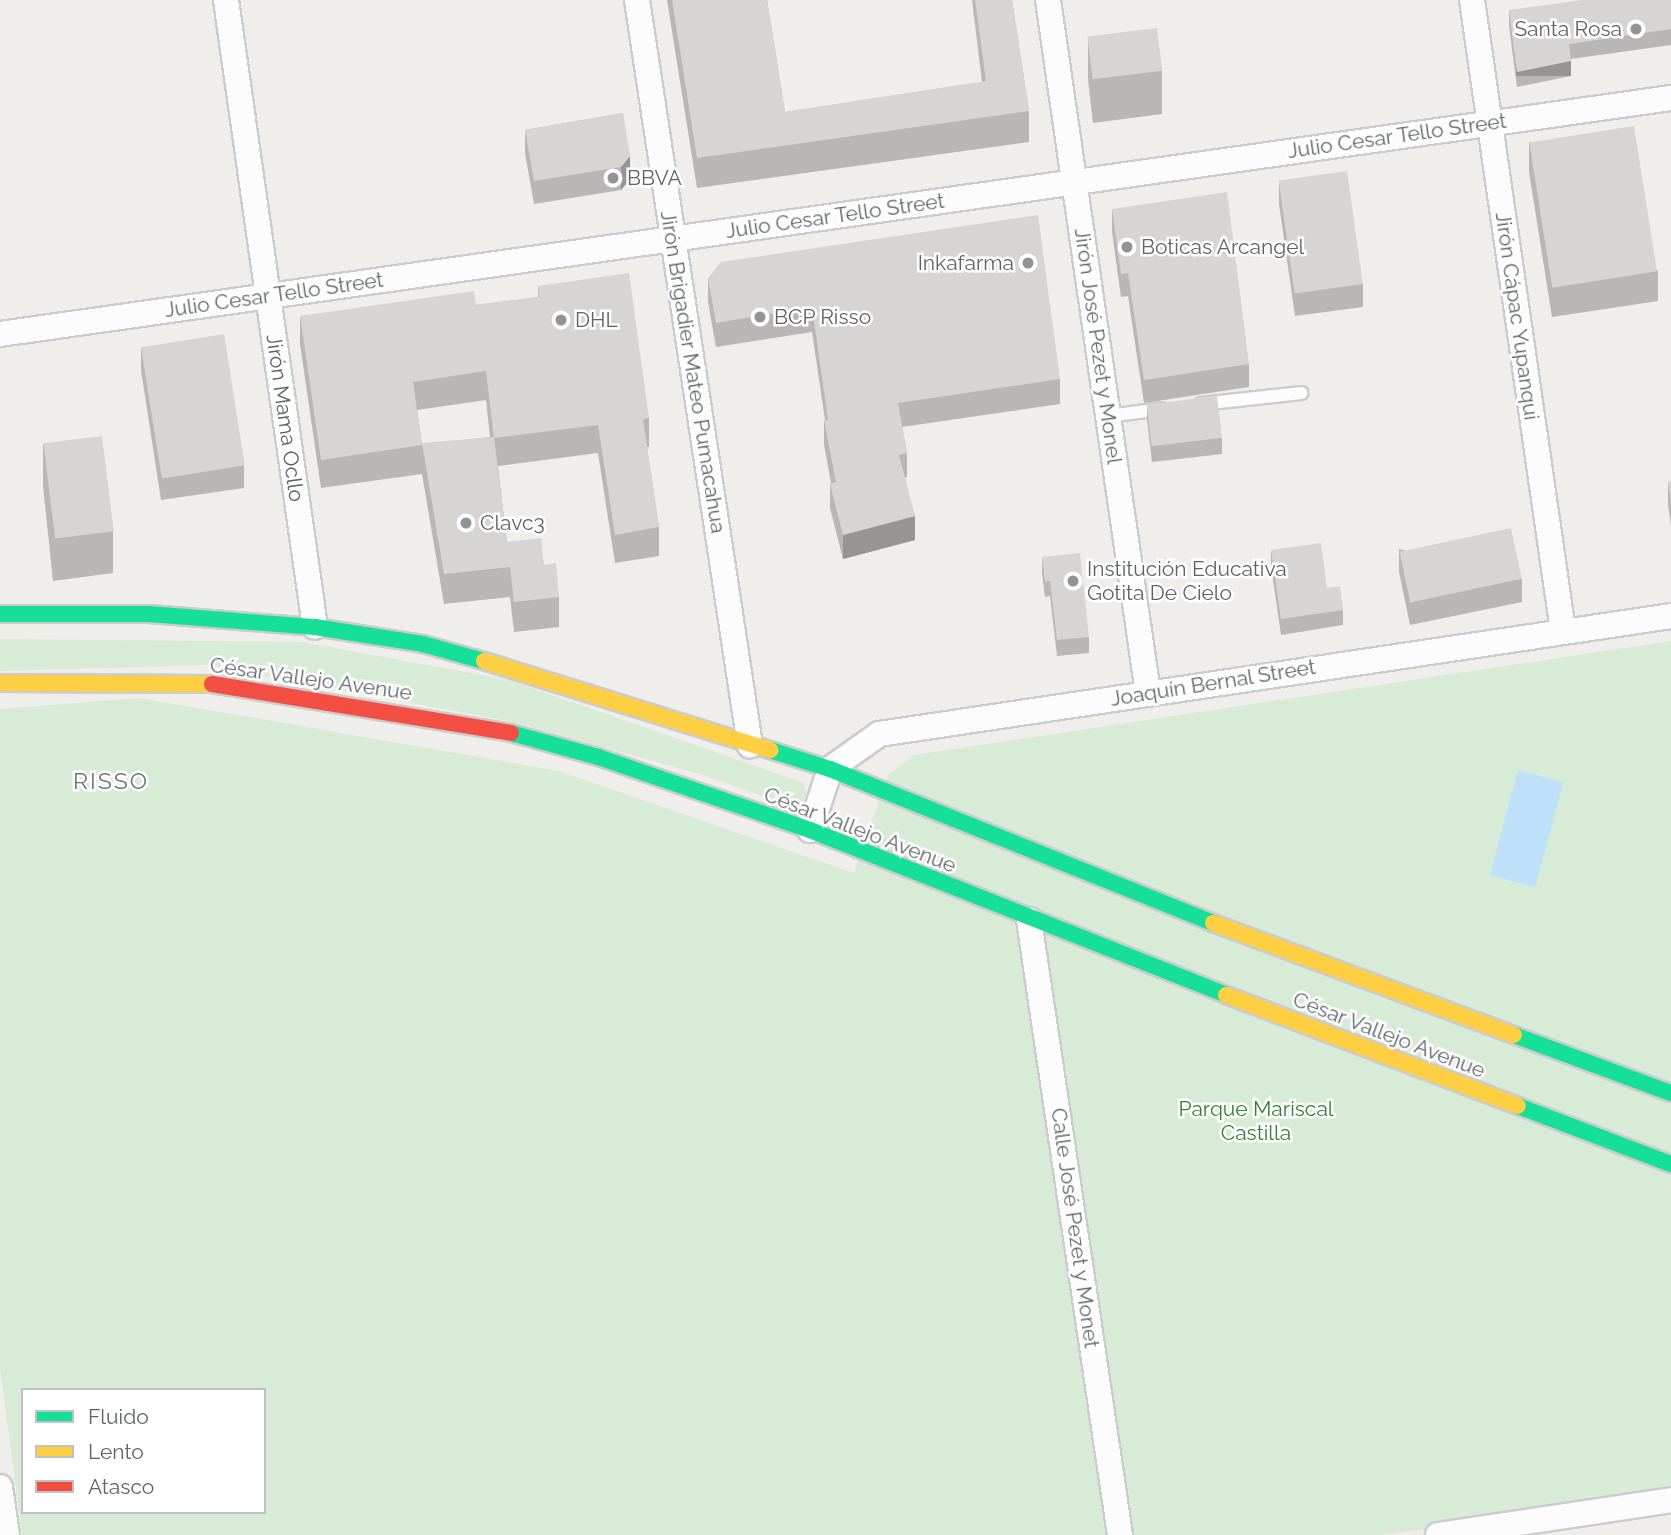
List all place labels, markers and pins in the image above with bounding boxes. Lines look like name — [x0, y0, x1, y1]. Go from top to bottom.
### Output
place label: Santa Rosa — [1514, 16, 1622, 42]
marker: Santa Rosa — [1628, 21, 1644, 37]
place label: BBVA — [627, 165, 682, 191]
marker: BBVA — [605, 170, 621, 186]
place label: Boticas Arcangel — [1141, 234, 1305, 260]
marker: Boticas Arcangel — [1119, 239, 1135, 255]
place label: Inkafarma — [918, 250, 1014, 276]
marker: Inkafarma — [1020, 255, 1036, 271]
place label: BCP Risso — [774, 304, 872, 330]
place label: DHL — [575, 307, 618, 333]
marker: BCP Risso — [752, 309, 768, 325]
marker: DHL — [553, 312, 569, 328]
place label: Clavc3 — [480, 510, 545, 536]
marker: Clavc3 — [458, 515, 474, 531]
place label: Institución Educativa Gotita De Cielo — [1087, 556, 1287, 606]
marker: Institución Educativa Gotita De Cielo — [1065, 573, 1081, 589]

